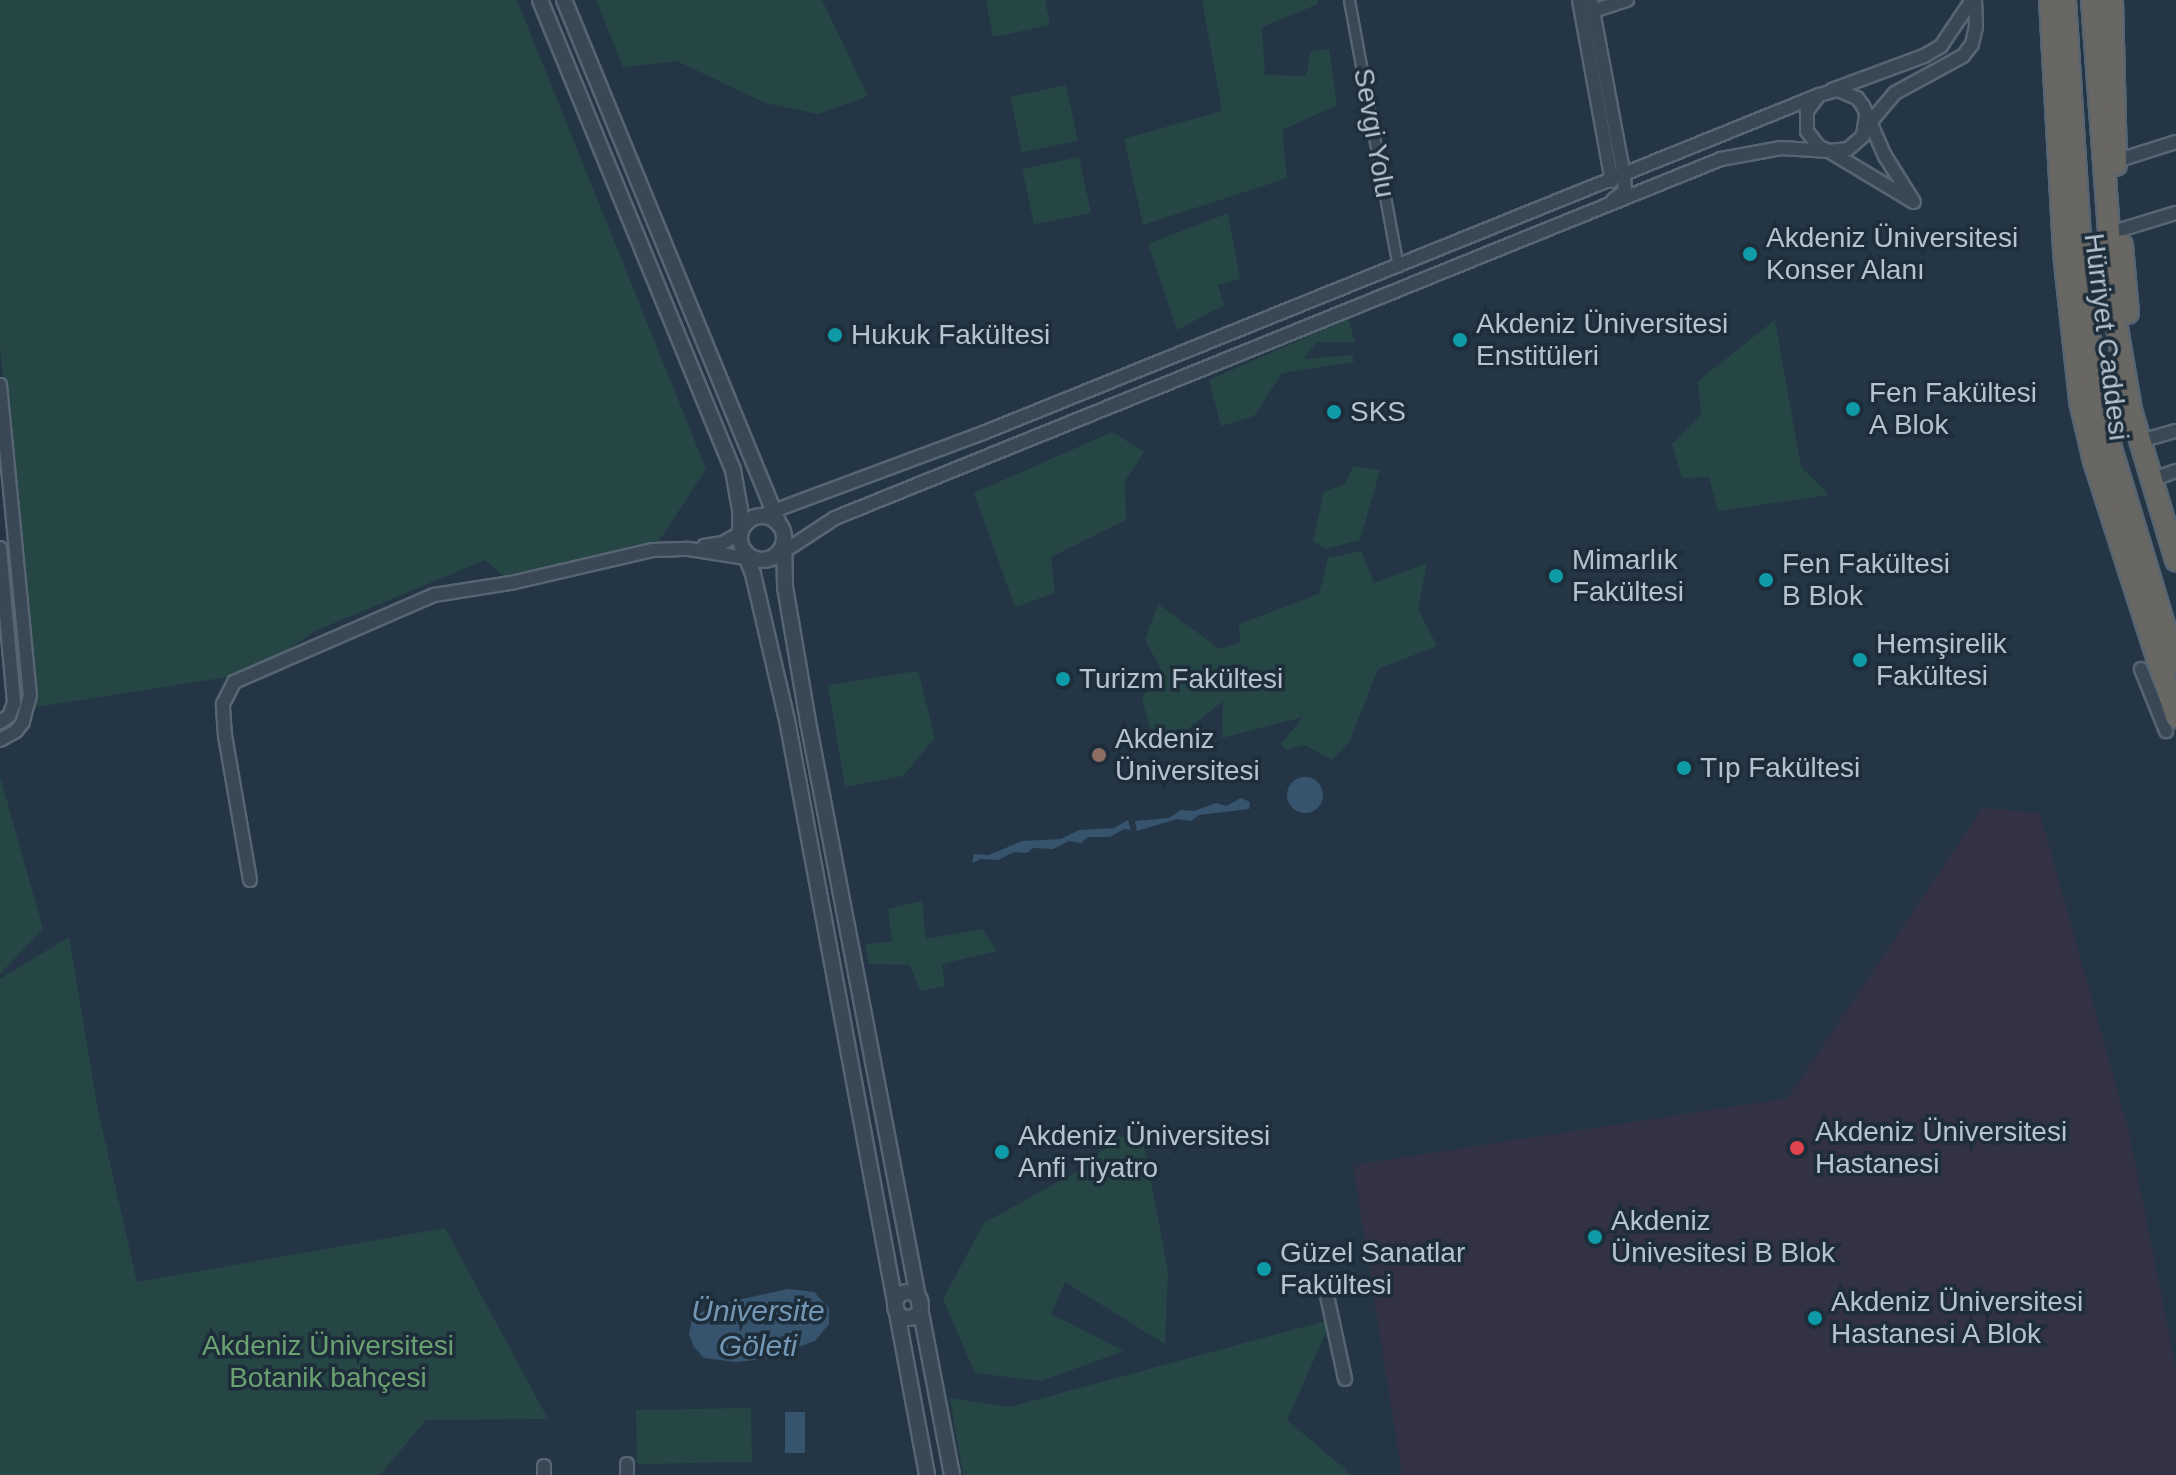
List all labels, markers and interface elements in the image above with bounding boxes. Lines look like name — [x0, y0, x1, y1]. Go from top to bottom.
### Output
street label: Sevgi Yolu — [1346, 65, 1402, 201]
place label: Akdeniz Üniversitesi Konser Alanı — [1766, 221, 2018, 287]
street label: Hürriyet Caddesi — [2077, 231, 2135, 443]
marker: Akdeniz Üniversitesi Konser Alanı — [1741, 245, 1759, 263]
place label: Akdeniz Üniversitesi Enstitüleri — [1476, 307, 1728, 373]
place label: Hukuk Fakültesi — [851, 318, 1050, 352]
marker: Hukuk Fakültesi — [826, 326, 844, 344]
marker: Akdeniz Üniversitesi Enstitüleri — [1451, 331, 1469, 349]
place label: Fen Fakültesi A Blok — [1869, 376, 2037, 442]
place label: SKS — [1350, 395, 1406, 429]
marker: Fen Fakültesi A Blok — [1844, 400, 1862, 418]
marker: SKS — [1325, 403, 1343, 421]
place label: Mimarlık Fakültesi — [1572, 543, 1684, 609]
place label: Fen Fakültesi B Blok — [1782, 547, 1950, 613]
marker: Mimarlık Fakültesi — [1547, 567, 1565, 585]
marker: Fen Fakültesi B Blok — [1757, 571, 1775, 589]
place label: Hemşirelik Fakültesi — [1876, 627, 2007, 693]
marker: Hemşirelik Fakültesi — [1851, 651, 1869, 669]
place label: Turizm Fakültesi — [1079, 662, 1283, 696]
marker: Turizm Fakültesi — [1054, 670, 1072, 688]
place label: Akdeniz Üniversitesi — [1115, 722, 1260, 788]
marker: Akdeniz Üniversitesi — [1090, 746, 1108, 764]
place label: Tıp Fakültesi — [1700, 751, 1860, 785]
marker: Tıp Fakültesi — [1675, 759, 1693, 777]
place label: Akdeniz Üniversitesi Hastanesi — [1815, 1115, 2067, 1181]
place label: Akdeniz Üniversitesi Anfi Tiyatro — [1018, 1119, 1270, 1185]
marker: Akdeniz Üniversitesi Hastanesi — [1786, 1137, 1808, 1159]
marker: Akdeniz Üniversitesi Anfi Tiyatro — [993, 1143, 1011, 1161]
place label: Akdeniz Ünivesitesi B Blok — [1611, 1204, 1835, 1270]
marker: Akdeniz Ünivesitesi B Blok — [1586, 1228, 1604, 1246]
place label: Güzel Sanatlar Fakültesi — [1280, 1236, 1465, 1302]
marker: Güzel Sanatlar Fakültesi — [1255, 1260, 1273, 1278]
place label: Akdeniz Üniversitesi Hastanesi A Blok — [1831, 1285, 2083, 1351]
water label: Üniversite Göleti — [691, 1293, 825, 1364]
marker: Akdeniz Üniversitesi Hastanesi A Blok — [1806, 1309, 1824, 1327]
park label: Akdeniz Üniversitesi Botanik bahçesi — [202, 1329, 454, 1395]

